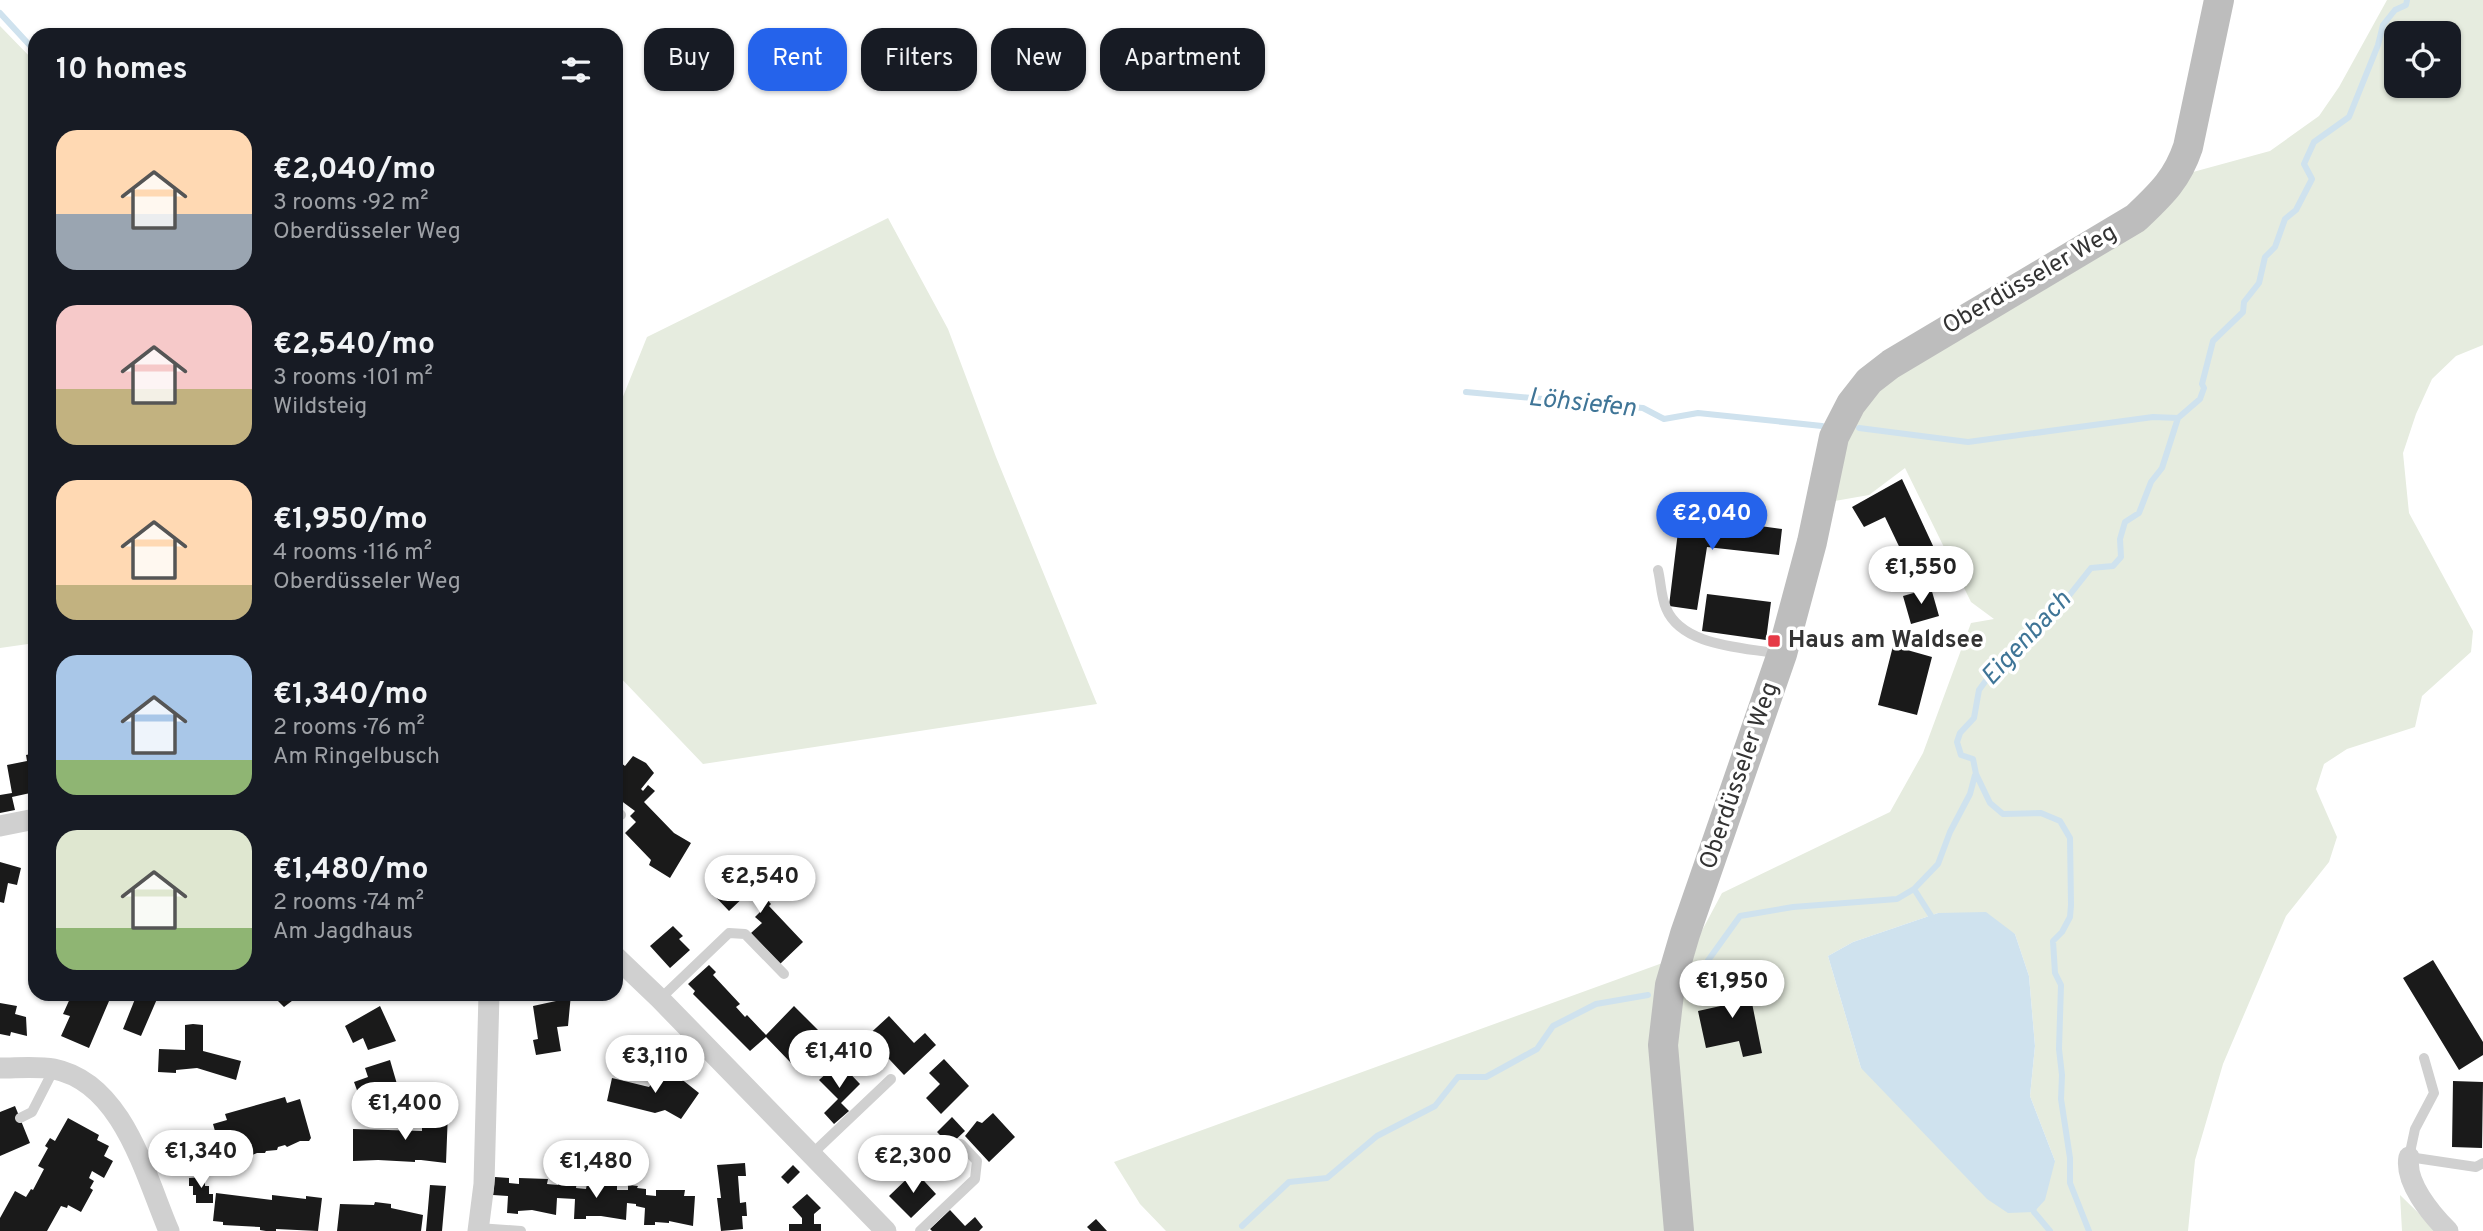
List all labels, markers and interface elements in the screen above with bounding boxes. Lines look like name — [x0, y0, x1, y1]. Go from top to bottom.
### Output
map controls — [2384, 21, 2461, 98]
button: locate — [2384, 21, 2461, 98]
chip: Buy — [644, 28, 734, 91]
chip: Rent — [748, 28, 847, 91]
chip: Filters — [861, 28, 977, 91]
chip: New — [991, 28, 1086, 91]
chip: Apartment — [1100, 28, 1265, 91]
icon: filters — [557, 51, 595, 89]
text: 10 homes — [56, 52, 187, 89]
text: €2,040/mo — [273, 152, 436, 189]
icon: home — [112, 158, 196, 242]
text: 3 rooms · 92 m² — [273, 189, 429, 218]
text: Oberdüsseler Weg — [273, 218, 461, 247]
street label: Oberdüsseler Weg — [1938, 218, 2122, 342]
text: €2,540/mo — [273, 327, 435, 364]
icon: home — [112, 333, 196, 417]
text: 3 rooms · 101 m² — [273, 364, 433, 393]
water label: Löhsiefen — [1526, 382, 1638, 426]
text: Wildsteig — [273, 393, 367, 422]
pin: €2,040 — [1655, 492, 1769, 552]
text: €2,040 — [1672, 500, 1752, 529]
text: €1,950/mo — [273, 502, 427, 539]
icon: home — [112, 508, 196, 592]
text: 4 rooms · 116 m² — [273, 539, 432, 568]
pin: €1,550 — [1864, 546, 1978, 606]
text: €1,550 — [1885, 554, 1957, 583]
text: Oberdüsseler Weg — [273, 568, 461, 597]
water label: Eigenbach — [1975, 585, 2079, 693]
place label: Haus am Waldsee — [1788, 626, 1984, 656]
marker: Haus am Waldsee — [1766, 633, 1782, 649]
text: €1,340/mo — [273, 677, 428, 714]
street label: Oberdüsseler Weg — [1694, 678, 1786, 874]
icon: home — [112, 683, 196, 767]
text: 2 rooms · 76 m² — [273, 714, 425, 743]
text: Am Ringelbusch — [273, 743, 440, 772]
text: €1,480/mo — [273, 852, 428, 889]
pin: €2,540 — [703, 856, 817, 915]
icon: home — [112, 858, 196, 942]
text: €2,540 — [721, 863, 799, 892]
text: 2 rooms · 74 m² — [273, 889, 424, 918]
text: Am Jagdhaus — [273, 918, 413, 947]
pin: €1,950 — [1675, 960, 1789, 1020]
text: €1,950 — [1695, 968, 1769, 997]
pin: €1,410 — [782, 1030, 896, 1090]
pin: €3,110 — [598, 1036, 712, 1095]
text: €1,410 — [805, 1038, 873, 1067]
text: €3,110 — [621, 1043, 689, 1072]
pin: €1,400 — [348, 1082, 462, 1142]
text: €1,400 — [368, 1090, 442, 1119]
pin: €1,340 — [144, 1130, 258, 1190]
pin: €2,300 — [856, 1136, 970, 1195]
text: €1,340 — [164, 1138, 238, 1167]
pin: €1,480 — [539, 1140, 653, 1200]
text: €2,300 — [874, 1143, 952, 1172]
text: €1,480 — [559, 1148, 633, 1177]

